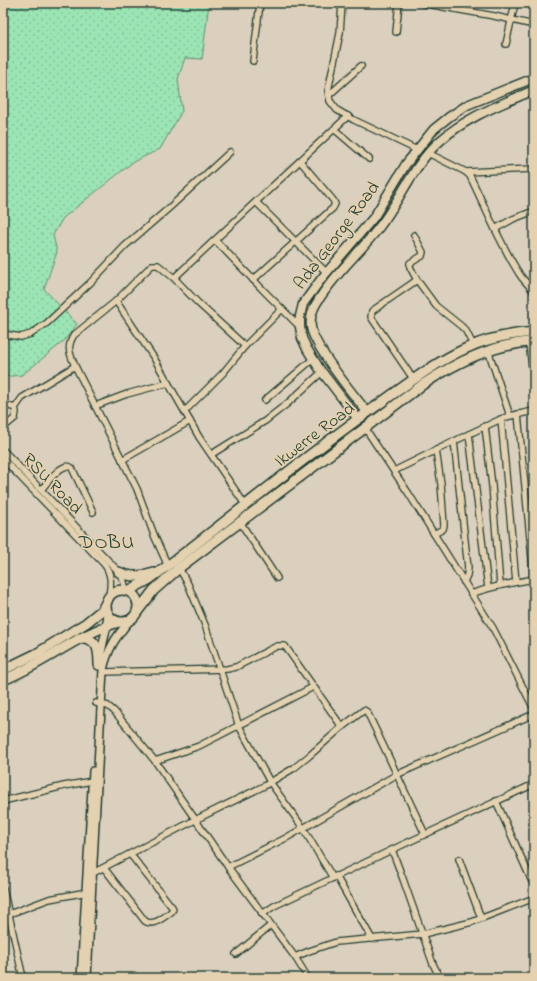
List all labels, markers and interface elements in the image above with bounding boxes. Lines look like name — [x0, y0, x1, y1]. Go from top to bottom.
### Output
street label: Ada George Road — [288, 177, 388, 296]
street label: Ikwerre Road — [269, 397, 361, 475]
street label: RSU Road — [16, 448, 87, 521]
district label: DOBU — [78, 529, 135, 558]

